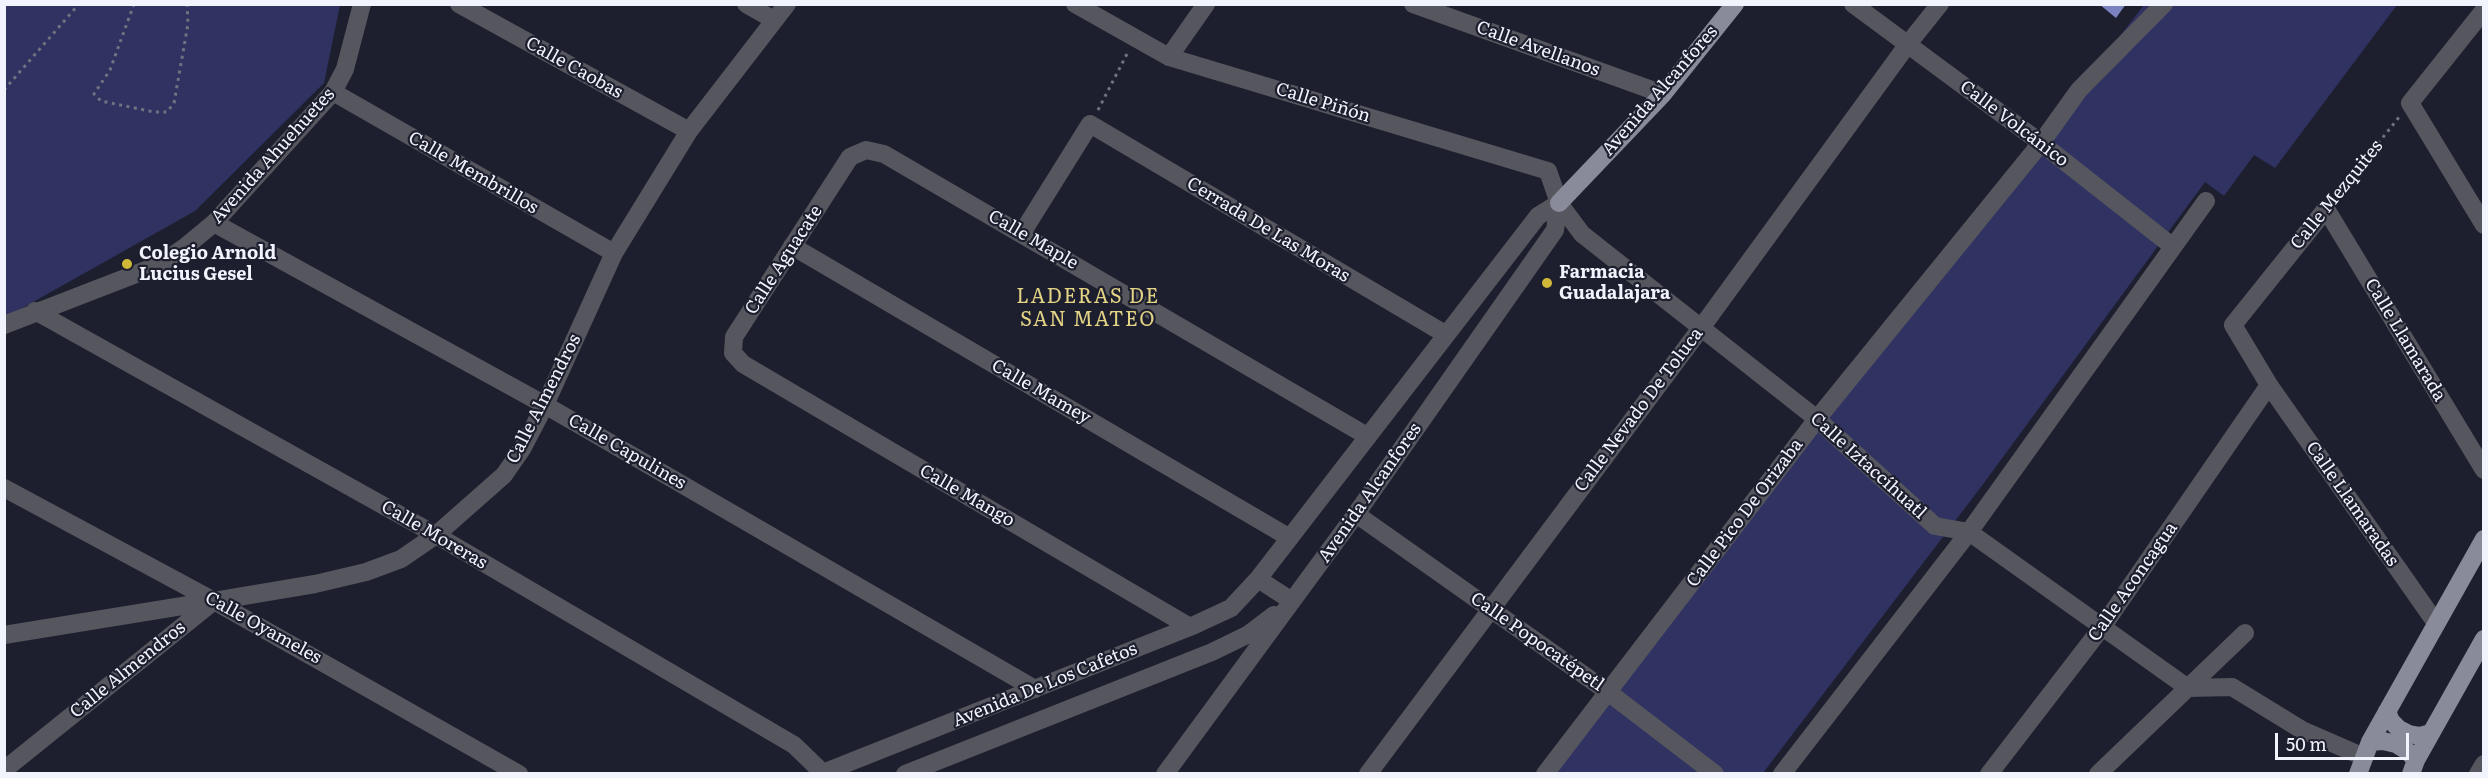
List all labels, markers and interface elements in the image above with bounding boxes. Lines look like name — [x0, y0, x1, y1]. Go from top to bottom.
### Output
street label: Calle Avellanos — [1473, 17, 1603, 81]
street label: Avenida Alcanfores — [1598, 21, 1722, 161]
street label: Calle Caobas — [522, 32, 626, 104]
street label: Calle Volcánico — [1955, 76, 2073, 172]
street label: Calle Piñón — [1273, 78, 1373, 128]
street label: Avenida Ahuehuetes — [207, 84, 339, 228]
street label: Calle Membrillos — [404, 127, 542, 219]
street label: Calle Mezquites — [2286, 136, 2388, 254]
street label: Cerrada De Las Moras — [1183, 173, 1353, 287]
street label: Calle Aguacate — [741, 201, 827, 319]
street label: Calle Maple — [984, 206, 1082, 274]
place label: Colegio Arnold Lucius Gesel — [139, 243, 276, 286]
marker: Colegio Arnold Lucius Gesel — [120, 257, 134, 271]
place label: Farmacia Guadalajara — [1559, 262, 1670, 304]
street label: Calle Llamarada — [2360, 275, 2450, 405]
marker: Farmacia Guadalajara — [1540, 276, 1554, 290]
district label: LADERAS DE SAN MATEO — [1016, 285, 1160, 332]
street label: Calle Nevado De Toluca — [1570, 324, 1708, 496]
street label: Calle Almendros — [502, 331, 586, 467]
street label: Calle Mamey — [988, 355, 1094, 429]
street label: Calle Iztaccíhuatl — [1805, 408, 1931, 524]
street label: Calle Capulines — [564, 410, 690, 494]
street label: Avenida Alcanfores — [1314, 419, 1426, 567]
street label: Calle Pico De Orizaba — [1682, 435, 1808, 591]
street label: Calle Llamaradas — [2301, 437, 2403, 571]
street label: Calle Mango — [916, 460, 1018, 532]
street label: Calle Moreras — [377, 496, 491, 574]
street label: Calle Aconcagua — [2084, 518, 2182, 646]
street label: Calle Oyameles — [201, 587, 325, 669]
street label: Calle Popocatépetl — [1466, 588, 1608, 696]
street label: Calle Almendros — [66, 617, 190, 723]
street label: Avenida De Los Cafetos — [950, 638, 1140, 732]
scale bar — [2278, 721, 2412, 759]
text: 50 m — [2286, 730, 2327, 757]

